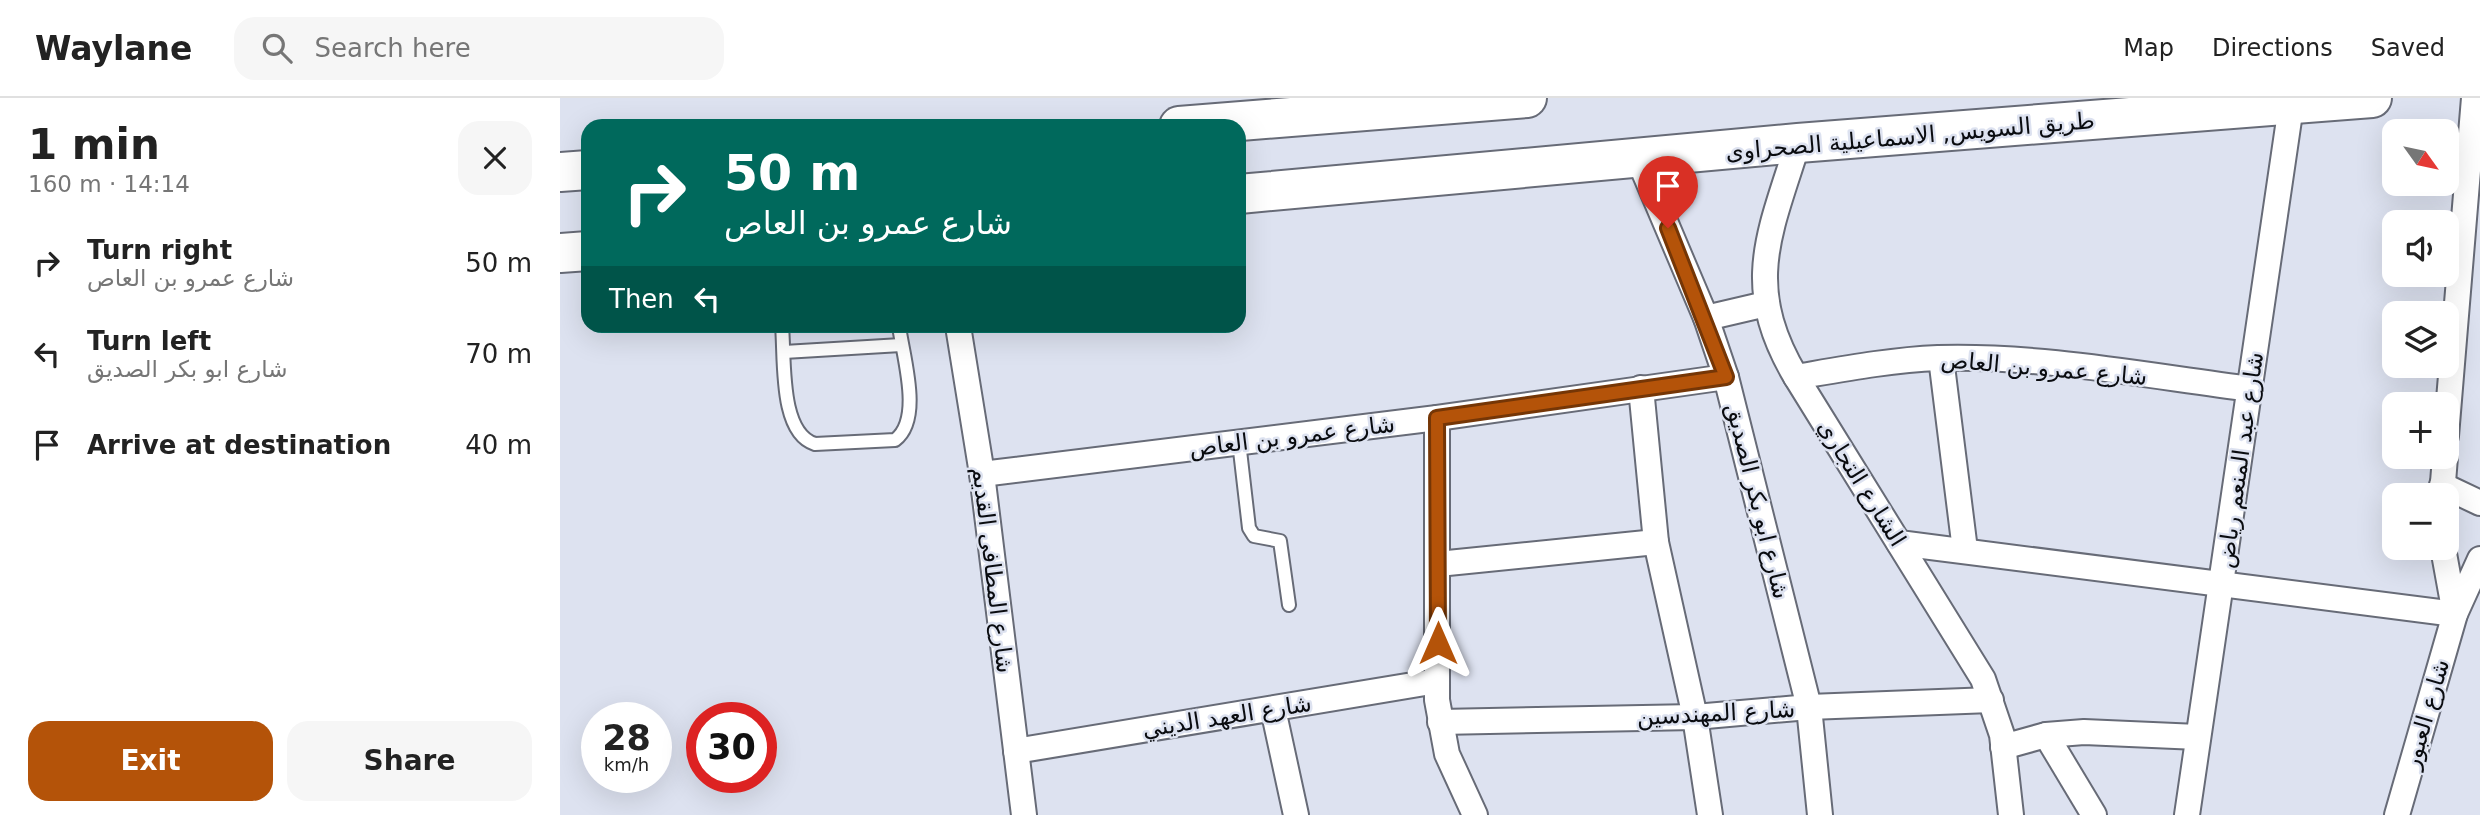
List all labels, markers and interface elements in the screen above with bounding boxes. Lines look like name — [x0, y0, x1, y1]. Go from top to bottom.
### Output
search box — [234, 17, 724, 80]
text: Waylane — [35, 29, 192, 68]
icon: search — [258, 29, 296, 67]
text: Search here — [314, 33, 471, 63]
text: Map — [2123, 34, 2174, 62]
text: Directions — [2212, 34, 2333, 62]
text: Saved — [2371, 34, 2445, 62]
street label: طريق السويس, الاسماعيلية الصحراوى — [1724, 107, 2096, 166]
north arrow — [2382, 119, 2459, 196]
map controls — [2382, 119, 2459, 560]
text: 1 min — [28, 120, 160, 169]
button: close — [458, 121, 532, 195]
text: 50 m — [724, 145, 860, 202]
icon: right — [609, 147, 700, 238]
pin — [1638, 156, 1698, 228]
icon: arrive — [1649, 167, 1687, 205]
text: 160 m · 14:14 — [28, 171, 190, 197]
text: شارع عمرو بن العاص — [724, 204, 1012, 242]
button: sound — [2382, 210, 2459, 287]
text: Turn right — [87, 235, 232, 265]
icon: right — [28, 244, 66, 282]
text: 50 m — [465, 248, 532, 278]
text: شارع عمرو بن العاص — [87, 265, 294, 291]
icon: left — [688, 280, 726, 318]
text: Then — [609, 284, 674, 314]
button: layers — [2382, 301, 2459, 378]
text: Turn left — [87, 326, 211, 356]
icon: left — [28, 335, 66, 373]
text: 70 m — [465, 339, 532, 369]
street label: شارع عمرو بن العاص — [1940, 346, 2148, 391]
street label: شارع عبد المنعم رياض — [2212, 350, 2269, 570]
text: شارع ابو بكر الصديق — [87, 356, 288, 382]
button: + — [2382, 392, 2459, 469]
street label: شارع ابو بكر الصديق — [1720, 401, 1795, 602]
street label: شارع عمرو بن العاص — [1188, 410, 1396, 463]
street label: الشارع التجاري — [1812, 415, 1911, 552]
icon: arrive — [28, 426, 66, 464]
text: Arrive at destination — [87, 430, 391, 460]
text: 40 m — [465, 430, 532, 460]
street label: شارع المطافى القديم — [966, 466, 1019, 675]
button: − — [2382, 483, 2459, 560]
position arrow — [1401, 606, 1475, 680]
street label: شارع العبور — [2398, 656, 2455, 773]
street label: شارع العهد الديني — [1141, 690, 1314, 743]
street label: شارع المهندسين — [1636, 696, 1796, 731]
speed limit sign: 30 — [686, 702, 777, 793]
text: 28 — [602, 718, 651, 758]
button: Exit — [28, 721, 273, 801]
button: Share — [287, 721, 532, 801]
text: km/h — [604, 754, 649, 775]

